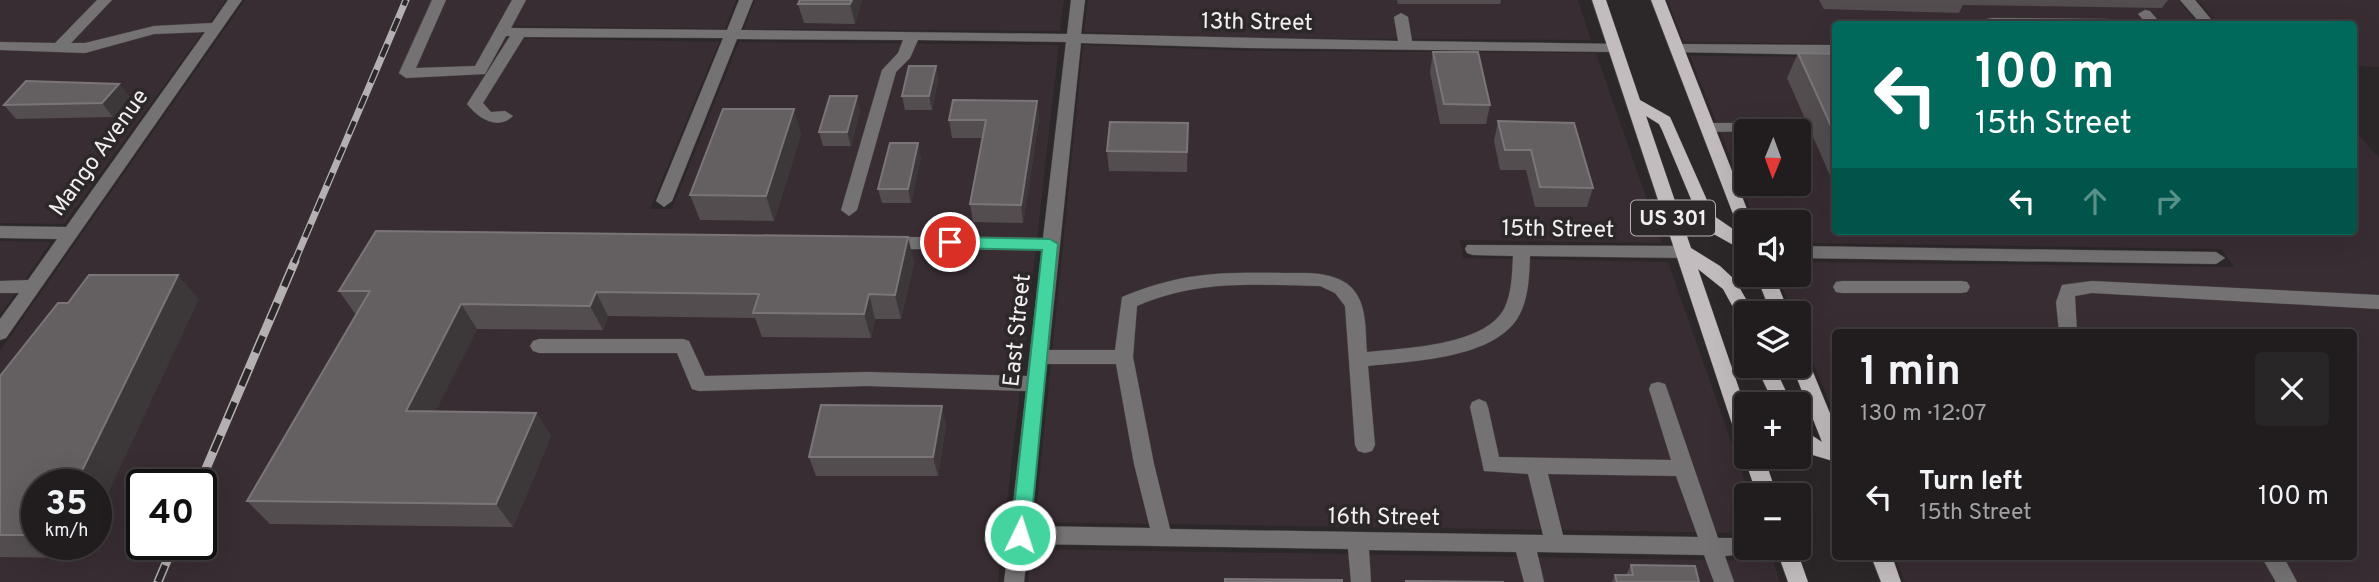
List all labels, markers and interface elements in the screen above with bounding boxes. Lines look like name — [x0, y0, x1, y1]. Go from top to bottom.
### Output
street label: 13th Street — [1201, 8, 1313, 39]
text: 100 m — [1975, 44, 2114, 106]
icon: left — [1860, 49, 1951, 140]
street label: Mango Avenue — [44, 84, 156, 223]
text: 15th Street — [1975, 105, 2132, 145]
north arrow — [1734, 119, 1811, 196]
map controls — [1734, 119, 1811, 560]
icon: left — [2003, 182, 2041, 220]
icon: ahead — [2076, 182, 2114, 220]
icon: right — [2149, 182, 2187, 220]
road number: US 301 — [1631, 200, 1715, 235]
button: sound — [1734, 210, 1811, 287]
pin — [920, 212, 980, 272]
street label: 15th Street — [1501, 215, 1615, 246]
icon: arrive — [931, 223, 969, 261]
street label: East Street — [998, 272, 1039, 388]
button: layers — [1734, 301, 1811, 378]
text: 1 min — [1860, 347, 1961, 400]
button: close — [2255, 352, 2329, 426]
button: + — [1734, 392, 1811, 469]
text: 130 m · 12:07 — [1860, 400, 1987, 429]
text: Turn left — [1919, 466, 2023, 499]
speed limit sign: 40 — [126, 469, 217, 560]
icon: left — [1860, 478, 1898, 516]
text: 100 m — [2258, 481, 2329, 514]
text: 35 — [45, 483, 88, 527]
button: − — [1734, 483, 1811, 560]
position arrow — [983, 498, 1057, 572]
text: 15th Street — [1919, 499, 2032, 528]
street label: 16th Street — [1328, 503, 1440, 534]
text: km/h — [45, 520, 88, 543]

